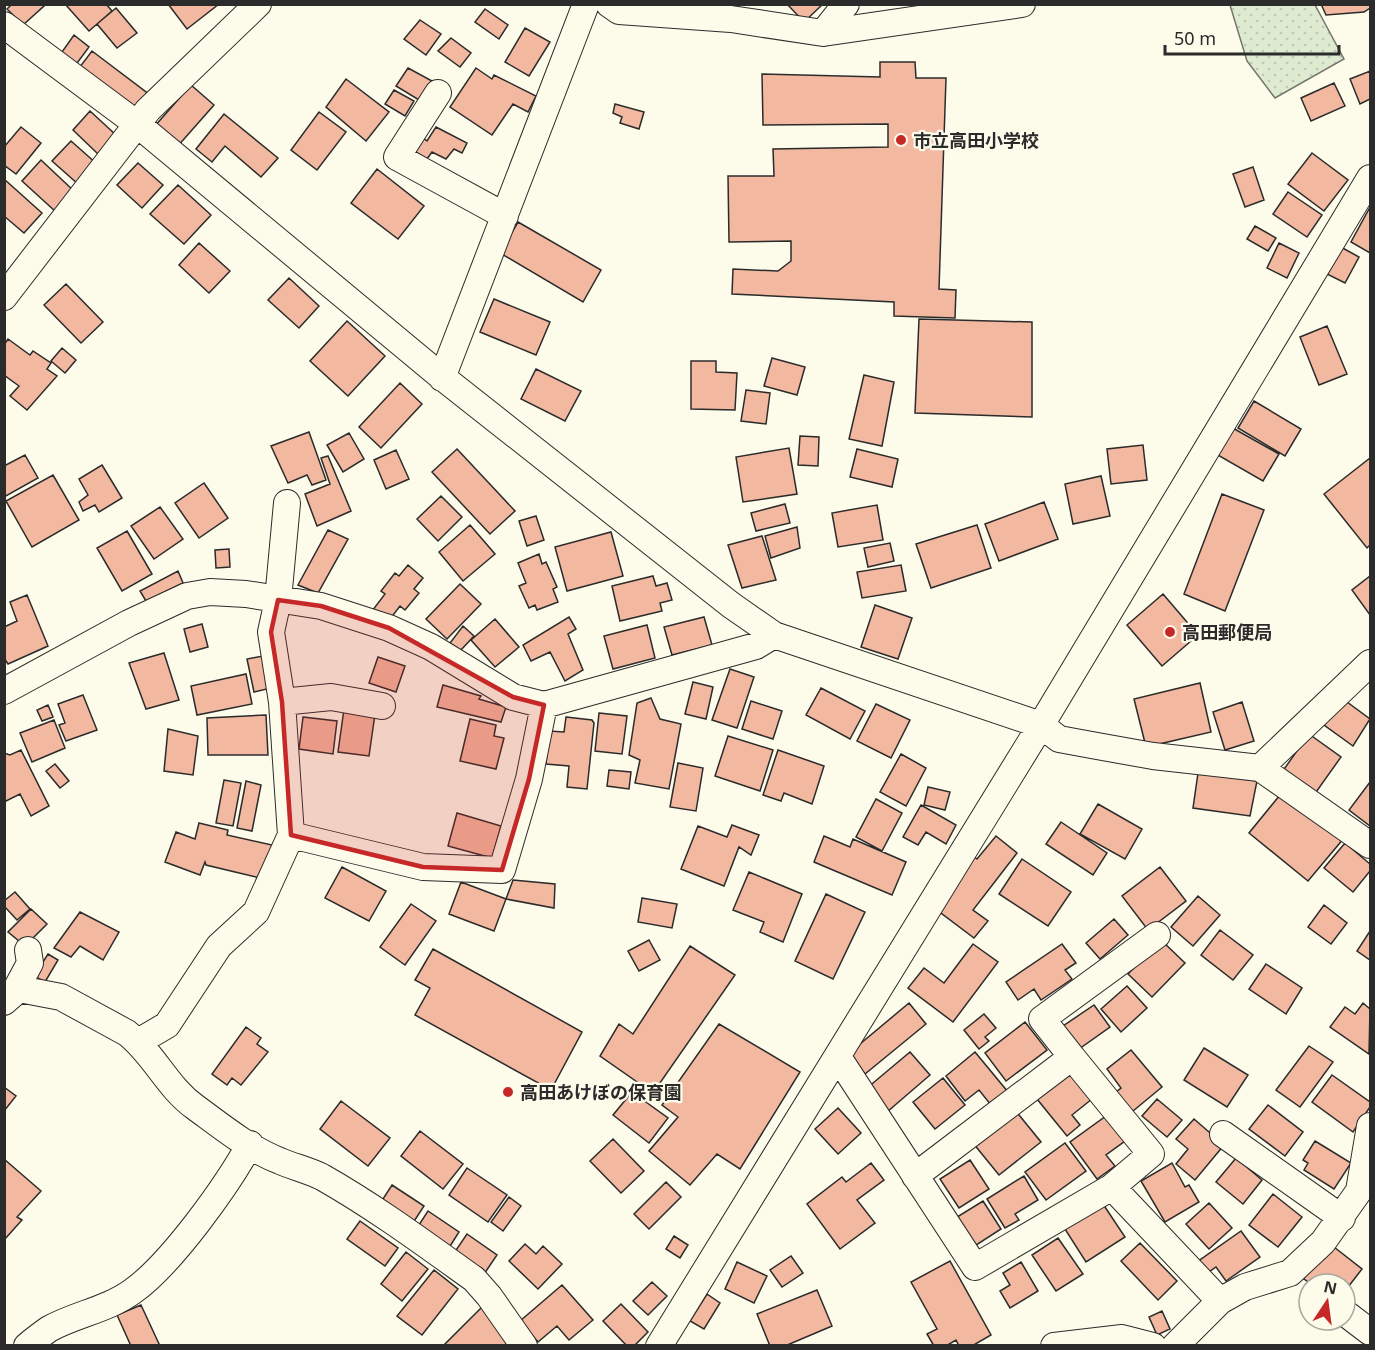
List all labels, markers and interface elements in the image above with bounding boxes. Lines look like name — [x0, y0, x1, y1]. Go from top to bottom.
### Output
scale bar — [1165, 18, 1339, 56]
text: 50 m — [1174, 26, 1216, 50]
place label: 市立高田小学校 — [913, 128, 1039, 152]
marker: 市立高田小学校 — [894, 133, 908, 147]
place label: 高田郵便局 — [1182, 620, 1272, 644]
marker: 高田郵便局 — [1163, 625, 1177, 639]
place label: 高田あけぼの保育園 — [520, 1080, 682, 1104]
marker: 高田あけぼの保育園 — [501, 1085, 515, 1099]
north arrow — [1297, 1272, 1357, 1332]
text: N — [1322, 1275, 1339, 1300]

